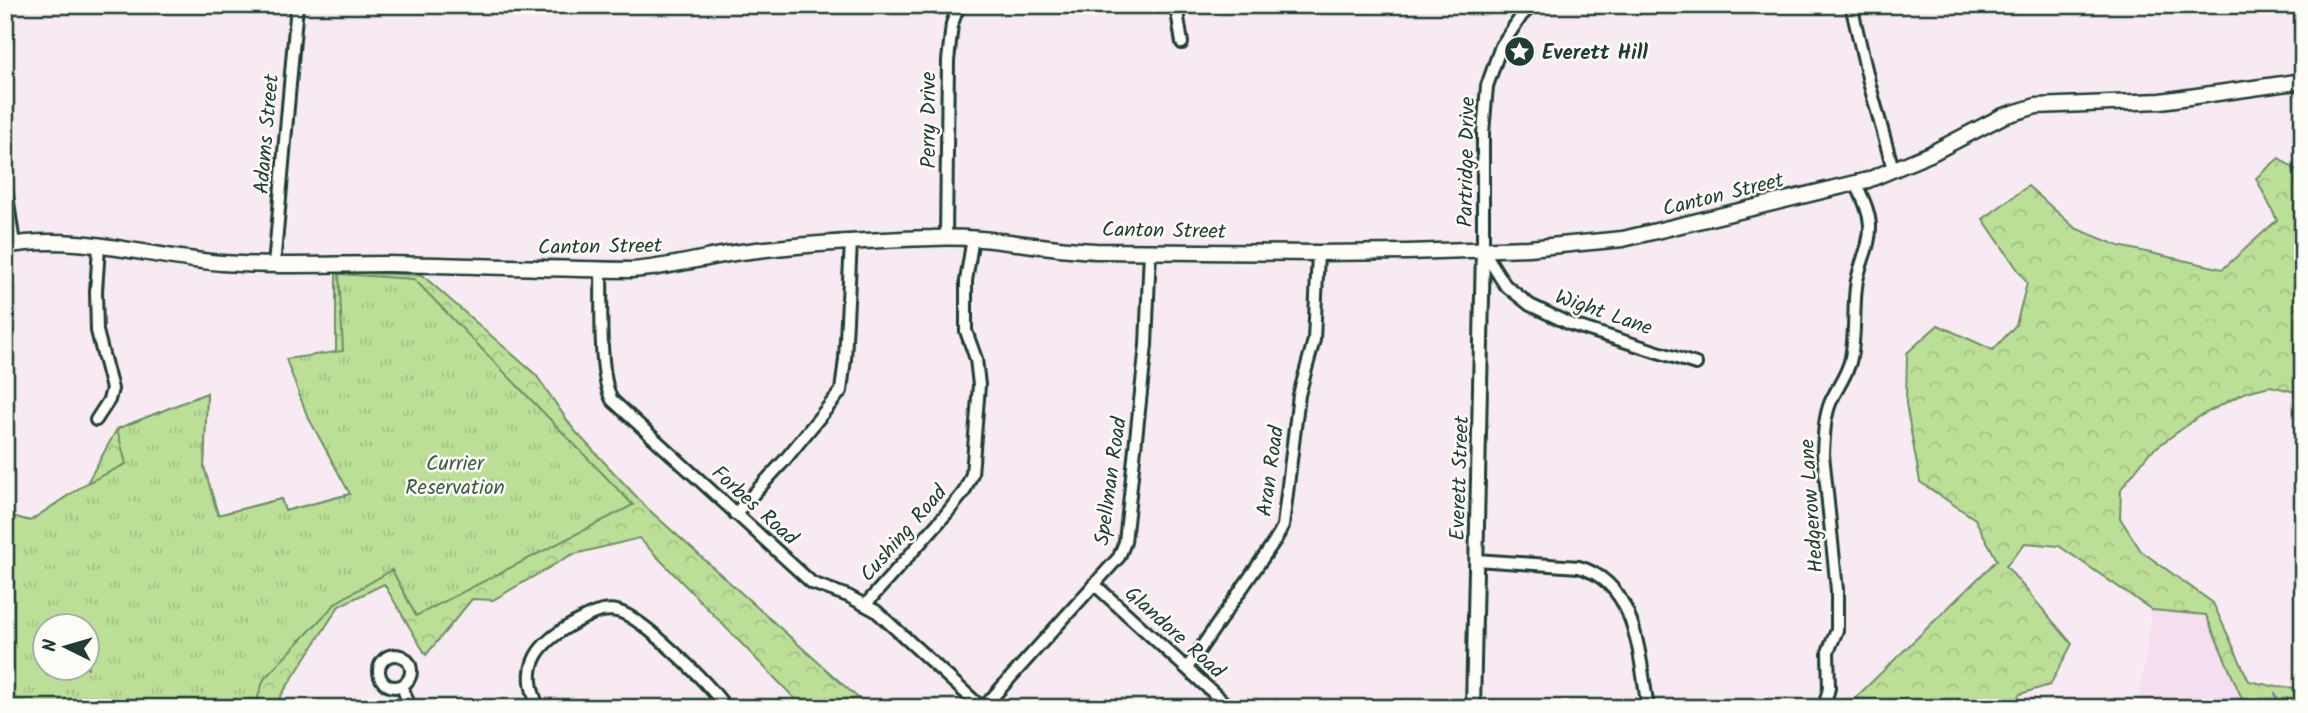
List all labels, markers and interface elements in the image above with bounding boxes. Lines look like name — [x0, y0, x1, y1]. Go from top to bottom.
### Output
place icon: Everett Hill — [1502, 35, 1536, 69]
place label: Everett Hill — [1542, 37, 1648, 70]
street label: Perry Drive — [913, 71, 946, 168]
street label: Adams Street — [246, 72, 289, 196]
street label: Partridge Drive — [1450, 96, 1485, 228]
street label: Canton Street — [1659, 164, 1788, 226]
street label: Canton Street — [1102, 214, 1227, 249]
street label: Canton Street — [538, 230, 663, 265]
street label: Wight Lane — [1550, 281, 1657, 346]
street label: Spellman Road — [1086, 414, 1137, 547]
street label: Everett Street — [1442, 414, 1479, 541]
street label: Aran Road — [1249, 423, 1294, 519]
street label: Hedgerow Lane — [1791, 437, 1834, 574]
park label: Currier Reservation — [405, 448, 505, 505]
street label: Forbes Road — [703, 458, 805, 555]
street label: Cushing Road — [852, 478, 956, 590]
street label: Glandore Road — [1116, 579, 1232, 688]
north arrow — [32, 612, 102, 682]
text: N — [36, 638, 67, 653]

